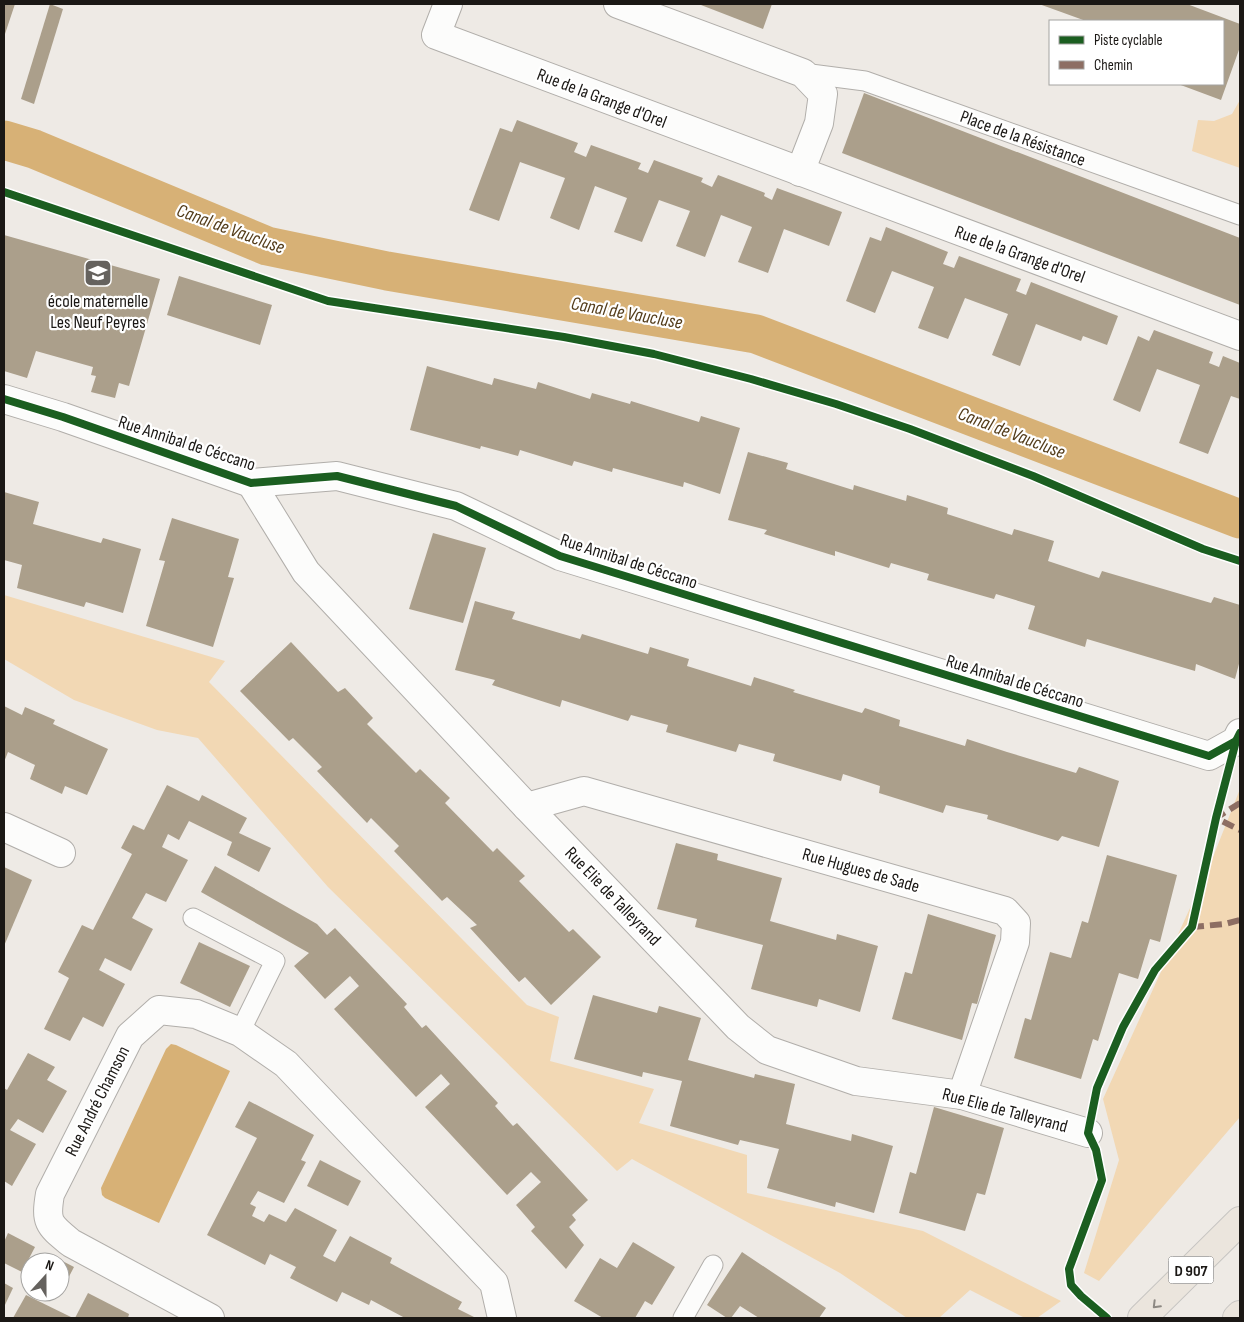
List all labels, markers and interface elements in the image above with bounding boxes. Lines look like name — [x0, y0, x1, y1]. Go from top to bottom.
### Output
legend — [1049, 20, 1224, 85]
text: Piste cyclable — [1094, 31, 1163, 50]
text: Chemin — [1094, 56, 1133, 75]
street label: Rue de la Grange d'Orel — [534, 64, 670, 133]
street label: Place de la Résistance — [957, 106, 1088, 171]
water label: Canal de Vaucluse — [174, 199, 288, 260]
street label: Rue de la Grange d'Orel — [952, 221, 1088, 288]
school or university icon: école maternelle Les Neuf Peyres — [83, 258, 113, 288]
place label: école maternelle Les Neuf Peyres — [48, 291, 148, 333]
water label: Canal de Vaucluse — [569, 292, 685, 335]
water label: Canal de Vaucluse — [955, 402, 1069, 465]
street label: Rue Annibal de Céccano — [116, 411, 258, 476]
street label: Rue Annibal de Céccano — [558, 529, 700, 594]
street label: Rue Annibal de Céccano — [943, 651, 1086, 712]
street label: Rue Elie de Talleyrand — [560, 843, 665, 950]
street label: Rue Hugues de Sade — [800, 844, 922, 897]
street label: Rue André Chamson — [61, 1043, 134, 1160]
street label: Rue Elie de Talleyrand — [940, 1084, 1070, 1137]
north arrow — [20, 1252, 70, 1302]
text: N — [43, 1256, 56, 1275]
road number: D 907 — [1168, 1256, 1214, 1284]
one-way arrow — [1153, 1299, 1162, 1308]

